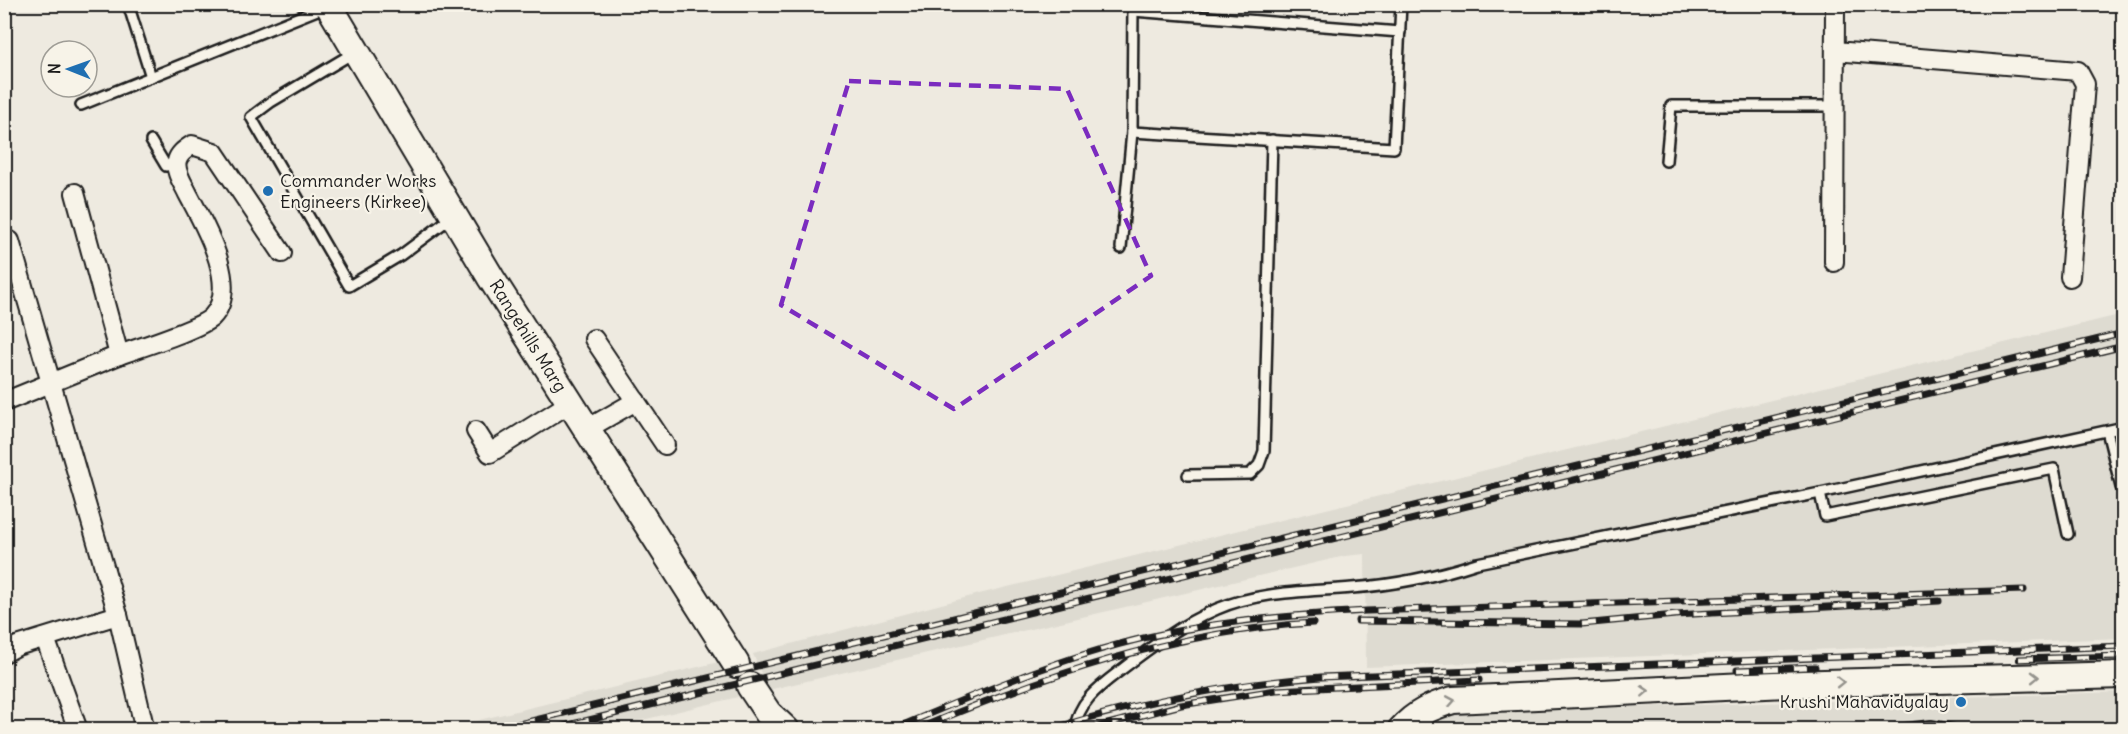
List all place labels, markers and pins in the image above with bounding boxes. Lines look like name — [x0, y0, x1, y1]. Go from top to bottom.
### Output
place label: Commander Works Engineers (Kirkee) — [280, 169, 436, 213]
marker: Commander Works Engineers (Kirkee) — [261, 184, 275, 198]
place label: Krushi Mahavidyalay — [1779, 690, 1949, 713]
marker: Krushi Mahavidyalay — [1954, 695, 1968, 709]

